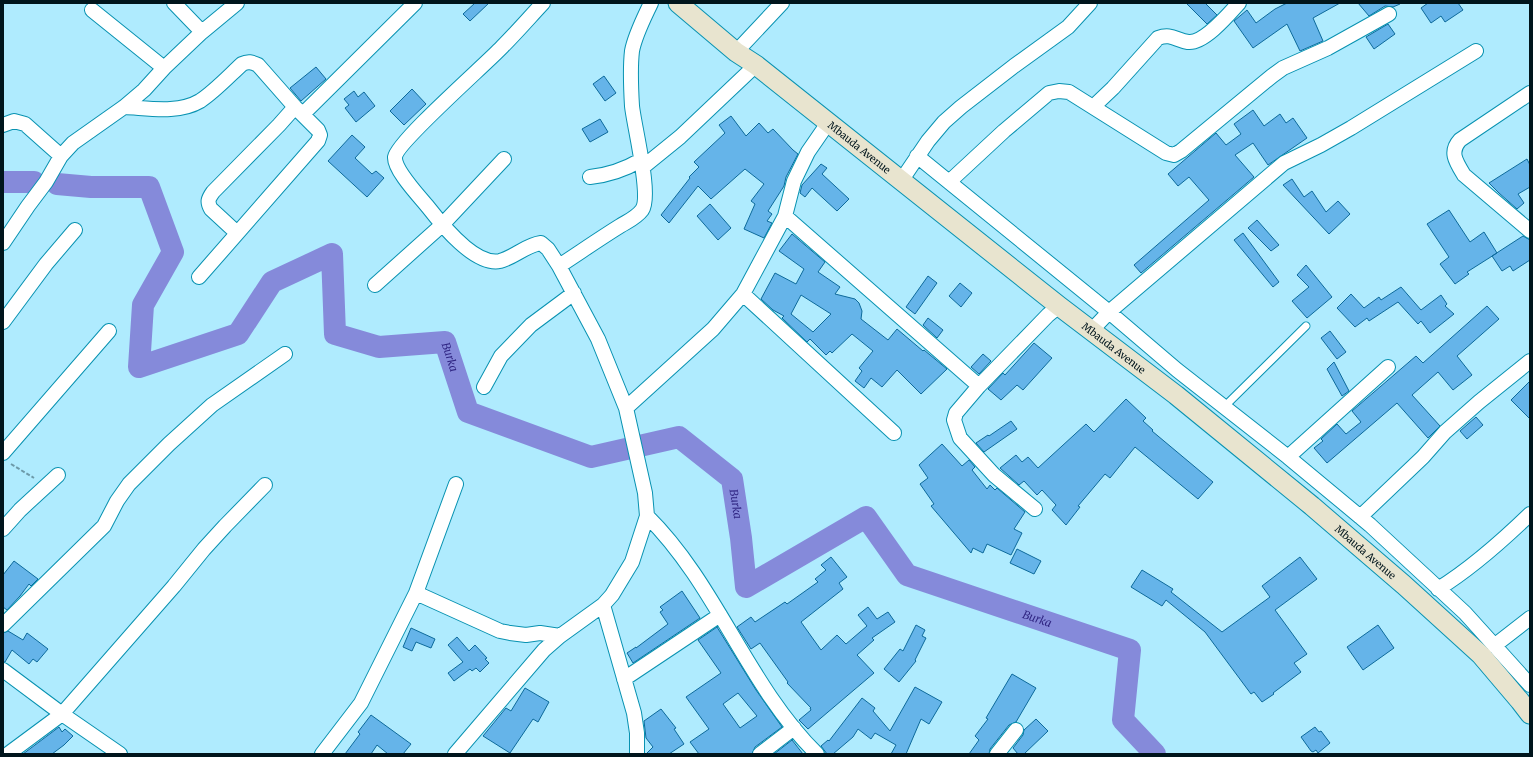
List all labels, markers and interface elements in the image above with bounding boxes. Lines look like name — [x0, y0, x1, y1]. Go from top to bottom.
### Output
street label: Mbauda Avenue — [825, 119, 893, 177]
street label: Mbauda Avenue — [1079, 320, 1148, 377]
water label: Burka — [439, 341, 461, 373]
water label: Burka — [727, 488, 745, 520]
street label: Mbauda Avenue — [1332, 522, 1398, 582]
water label: Burka — [1021, 607, 1054, 630]

